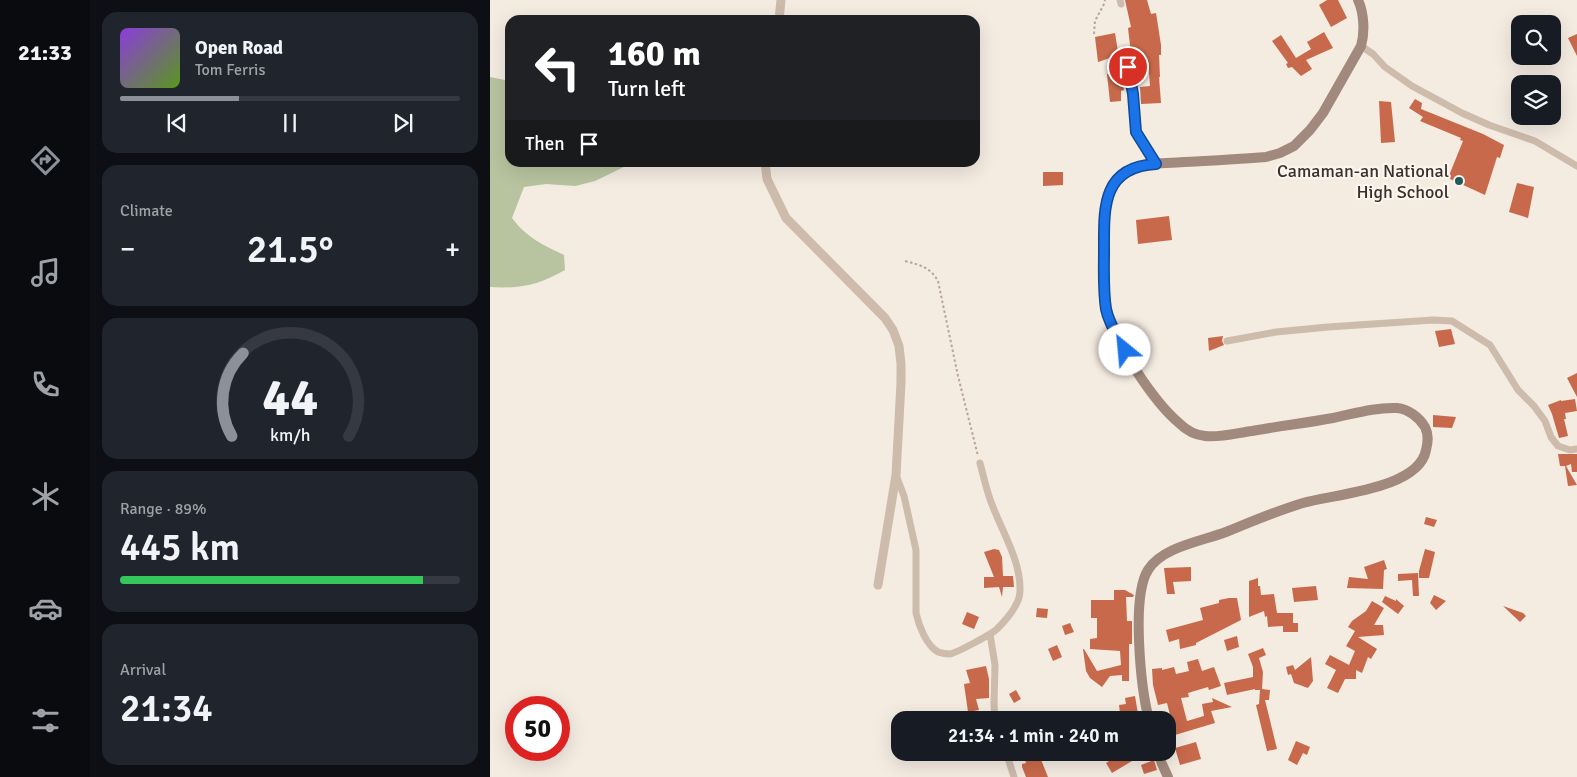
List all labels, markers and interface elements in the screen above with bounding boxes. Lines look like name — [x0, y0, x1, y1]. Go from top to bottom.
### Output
map controls — [1511, 15, 1561, 125]
button: search — [1511, 15, 1561, 65]
text: 160 m — [608, 32, 701, 75]
icon: left — [525, 35, 590, 100]
text: Open Road — [195, 36, 283, 60]
text: 21:33 — [18, 39, 72, 66]
pin — [1107, 46, 1149, 88]
icon: arrive — [1114, 53, 1142, 81]
text: Tom Ferris — [195, 60, 265, 80]
text: Turn left — [608, 75, 686, 102]
button: layers — [1511, 75, 1561, 125]
icon: previous — [163, 109, 191, 137]
icon: pause — [276, 109, 304, 137]
icon: next — [389, 109, 417, 137]
icon: arrive — [575, 130, 603, 158]
text: Then — [525, 132, 565, 156]
icon: directions — [28, 143, 63, 178]
place label: Camaman-an National High School — [1277, 160, 1449, 203]
marker: Camaman-an National High School — [1453, 175, 1465, 187]
text: Climate — [120, 201, 173, 221]
text: 21.5° — [247, 226, 333, 273]
text: − — [120, 232, 135, 266]
text: + — [445, 232, 460, 266]
icon: music — [28, 255, 63, 290]
position arrow — [1098, 323, 1150, 375]
text: 44 — [262, 366, 318, 430]
icon: phone — [28, 367, 63, 402]
text: km/h — [270, 424, 310, 446]
icon: climate — [28, 479, 63, 514]
text: Range · 89% — [120, 499, 206, 519]
text: 445 km — [120, 524, 240, 571]
icon: car — [28, 591, 63, 626]
text: Arrival — [120, 660, 166, 680]
text: 21:34 — [120, 685, 213, 732]
speed limit sign: 50 — [505, 696, 570, 761]
icon: filters — [28, 703, 63, 738]
text: 21:34 · 1 min · 240 m — [948, 724, 1119, 748]

